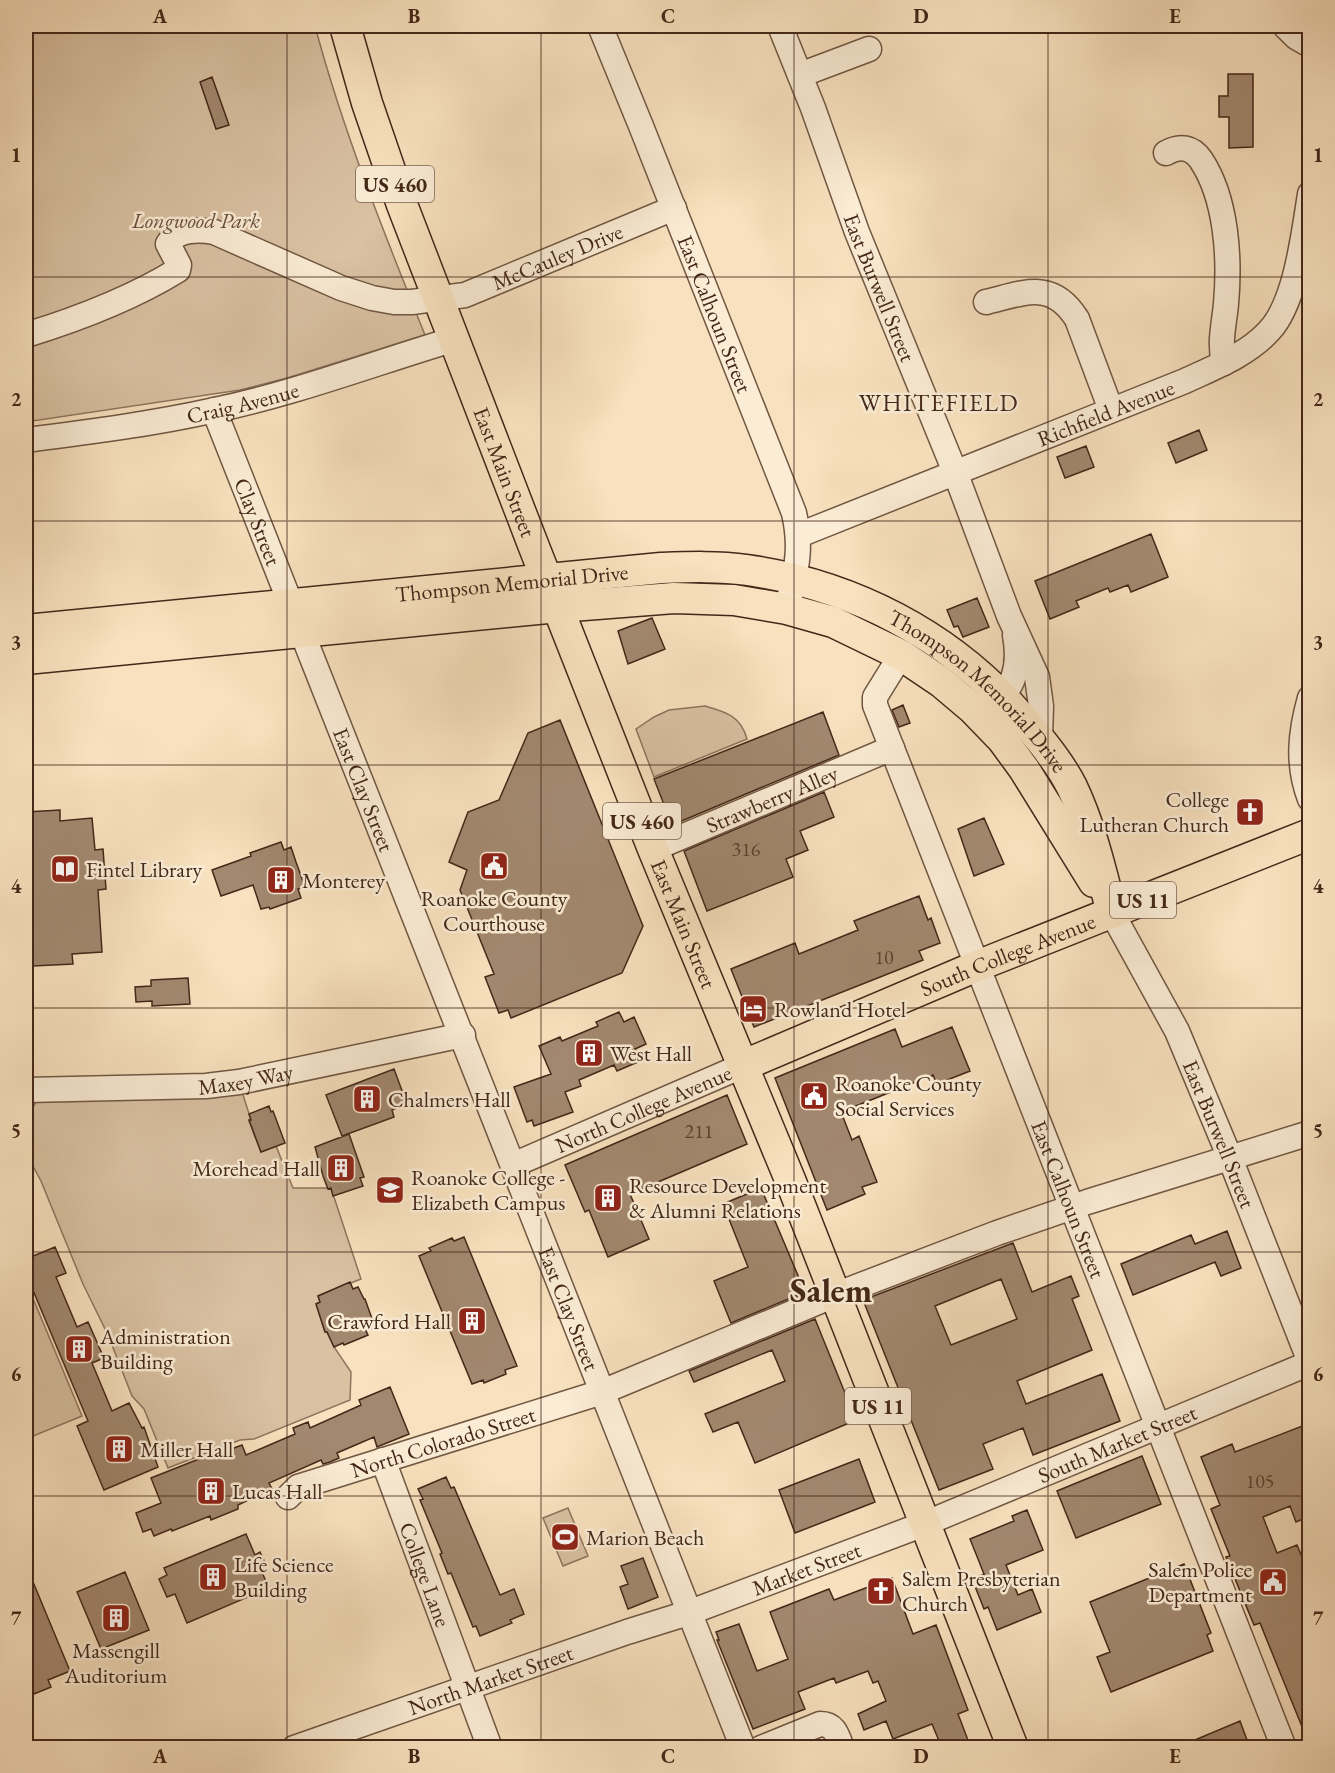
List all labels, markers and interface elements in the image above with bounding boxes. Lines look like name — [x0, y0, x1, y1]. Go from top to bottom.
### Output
text: A — [152, 3, 168, 29]
text: B — [408, 3, 420, 29]
text: C — [661, 3, 675, 29]
text: D — [913, 3, 929, 29]
text: E — [1169, 3, 1181, 29]
text: 1 — [11, 142, 21, 168]
text: 1 — [1313, 142, 1323, 168]
road number: US 460 — [356, 166, 434, 202]
park label: Longwood Park — [131, 206, 260, 235]
street label: East Burwell Street — [837, 210, 923, 366]
street label: McCauley Drive — [487, 216, 627, 297]
street label: East Calhoun Street — [671, 231, 759, 397]
street label: Richfield Avenue — [1033, 372, 1179, 453]
street label: Craig Avenue — [184, 375, 302, 430]
text: 2 — [11, 386, 22, 412]
text: 2 — [1313, 386, 1324, 412]
district label: WHITEFIELD — [859, 387, 1019, 418]
street label: East Main Street — [467, 403, 543, 541]
street label: Clay Street — [228, 474, 289, 570]
street label: Thompson Memorial Drive — [394, 557, 630, 608]
street label: Thompson Memorial Drive — [884, 602, 1075, 778]
text: 3 — [11, 629, 21, 655]
text: 3 — [1313, 629, 1323, 655]
street label: East Clay Street — [326, 723, 402, 856]
street label: Strawberry Alley — [701, 758, 843, 840]
place label: College Lutheran Church — [1079, 785, 1229, 839]
church icon: College Lutheran Church — [1234, 796, 1266, 828]
road number: US 460 — [603, 803, 681, 839]
house number: 316 — [732, 836, 761, 862]
public building icon: Roanoke County Courthouse — [478, 850, 510, 882]
library icon: Fintel Library — [49, 853, 81, 885]
place label: Fintel Library — [86, 855, 202, 884]
street label: East Main Street — [644, 855, 724, 993]
building icon: Monterey — [265, 864, 297, 896]
place label: Monterey — [302, 866, 385, 895]
text: 4 — [11, 873, 22, 899]
text: 4 — [1313, 873, 1324, 899]
road number: US 11 — [1110, 882, 1176, 918]
place label: Roanoke County Courthouse — [421, 884, 568, 938]
street label: South College Avenue — [916, 906, 1100, 1003]
house number: 10 — [874, 944, 894, 970]
hotel icon: Rowland Hotel — [737, 993, 769, 1025]
place label: Rowland Hotel — [774, 995, 906, 1024]
building icon: West Hall — [573, 1037, 605, 1069]
place label: West Hall — [610, 1039, 692, 1068]
street label: East Burwell Street — [1176, 1055, 1263, 1212]
street label: Maxey Way — [196, 1057, 296, 1101]
street label: North College Avenue — [551, 1058, 736, 1160]
place label: Roanoke County Social Services — [835, 1069, 982, 1123]
public building icon: Roanoke County Social Services — [798, 1080, 830, 1112]
building icon: Chalmers Hall — [351, 1083, 383, 1115]
place label: Chalmers Hall — [388, 1085, 511, 1114]
street label: East Calhoun Street — [1025, 1116, 1113, 1282]
text: 5 — [11, 1117, 21, 1143]
text: 5 — [1313, 1117, 1323, 1143]
house number: 211 — [685, 1118, 713, 1144]
building icon: Morehead Hall — [325, 1152, 357, 1184]
place label: Morehead Hall — [192, 1154, 320, 1183]
place label: Roanoke College - Elizabeth Campus — [411, 1163, 565, 1217]
place label: Resource Development & Alumni Relations — [629, 1171, 826, 1225]
school or university icon: Roanoke College - Elizabeth Campus — [374, 1174, 406, 1206]
building icon: Resource Development & Alumni Relations — [592, 1182, 624, 1214]
street label: East Clay Street — [532, 1242, 607, 1375]
district label: Salem — [790, 1268, 872, 1312]
building icon: Crawford Hall — [456, 1305, 488, 1337]
place label: Crawford Hall — [327, 1307, 451, 1336]
place label: Administration Building — [99, 1322, 231, 1376]
building icon: Administration Building — [63, 1333, 95, 1365]
text: 6 — [11, 1361, 22, 1387]
text: 6 — [1313, 1361, 1324, 1387]
road number: US 11 — [845, 1388, 911, 1424]
street label: South Market Street — [1033, 1397, 1201, 1489]
street label: North Colorado Street — [347, 1399, 539, 1484]
building icon: Miller Hall — [103, 1433, 135, 1465]
place label: Miller Hall — [140, 1435, 233, 1464]
house number: 105 — [1246, 1468, 1274, 1494]
building icon: Lucas Hall — [195, 1475, 227, 1507]
place label: Lucas Hall — [232, 1477, 323, 1506]
street label: College Lane — [393, 1518, 458, 1631]
sports icon: Marion Beach — [549, 1521, 581, 1553]
place label: Marion Beach — [586, 1523, 704, 1552]
street label: Market Street — [748, 1535, 865, 1602]
place label: Life Science Building — [234, 1550, 334, 1604]
place label: Salem Police Department — [1148, 1555, 1252, 1609]
building icon: Life Science Building — [197, 1561, 229, 1593]
place label: Salem Presbyterian Church — [902, 1564, 1061, 1618]
public building icon: Salem Police Department — [1257, 1566, 1289, 1598]
church icon: Salem Presbyterian Church — [865, 1575, 897, 1607]
building icon: Massengill Auditorium — [100, 1602, 132, 1634]
text: 7 — [11, 1605, 22, 1631]
text: 7 — [1313, 1605, 1324, 1631]
place label: Massengill Auditorium — [64, 1636, 167, 1690]
street label: North Market Street — [404, 1637, 577, 1722]
text: A — [152, 1743, 168, 1769]
text: B — [408, 1743, 420, 1769]
text: C — [661, 1743, 675, 1769]
text: D — [913, 1743, 929, 1769]
text: E — [1169, 1743, 1181, 1769]

